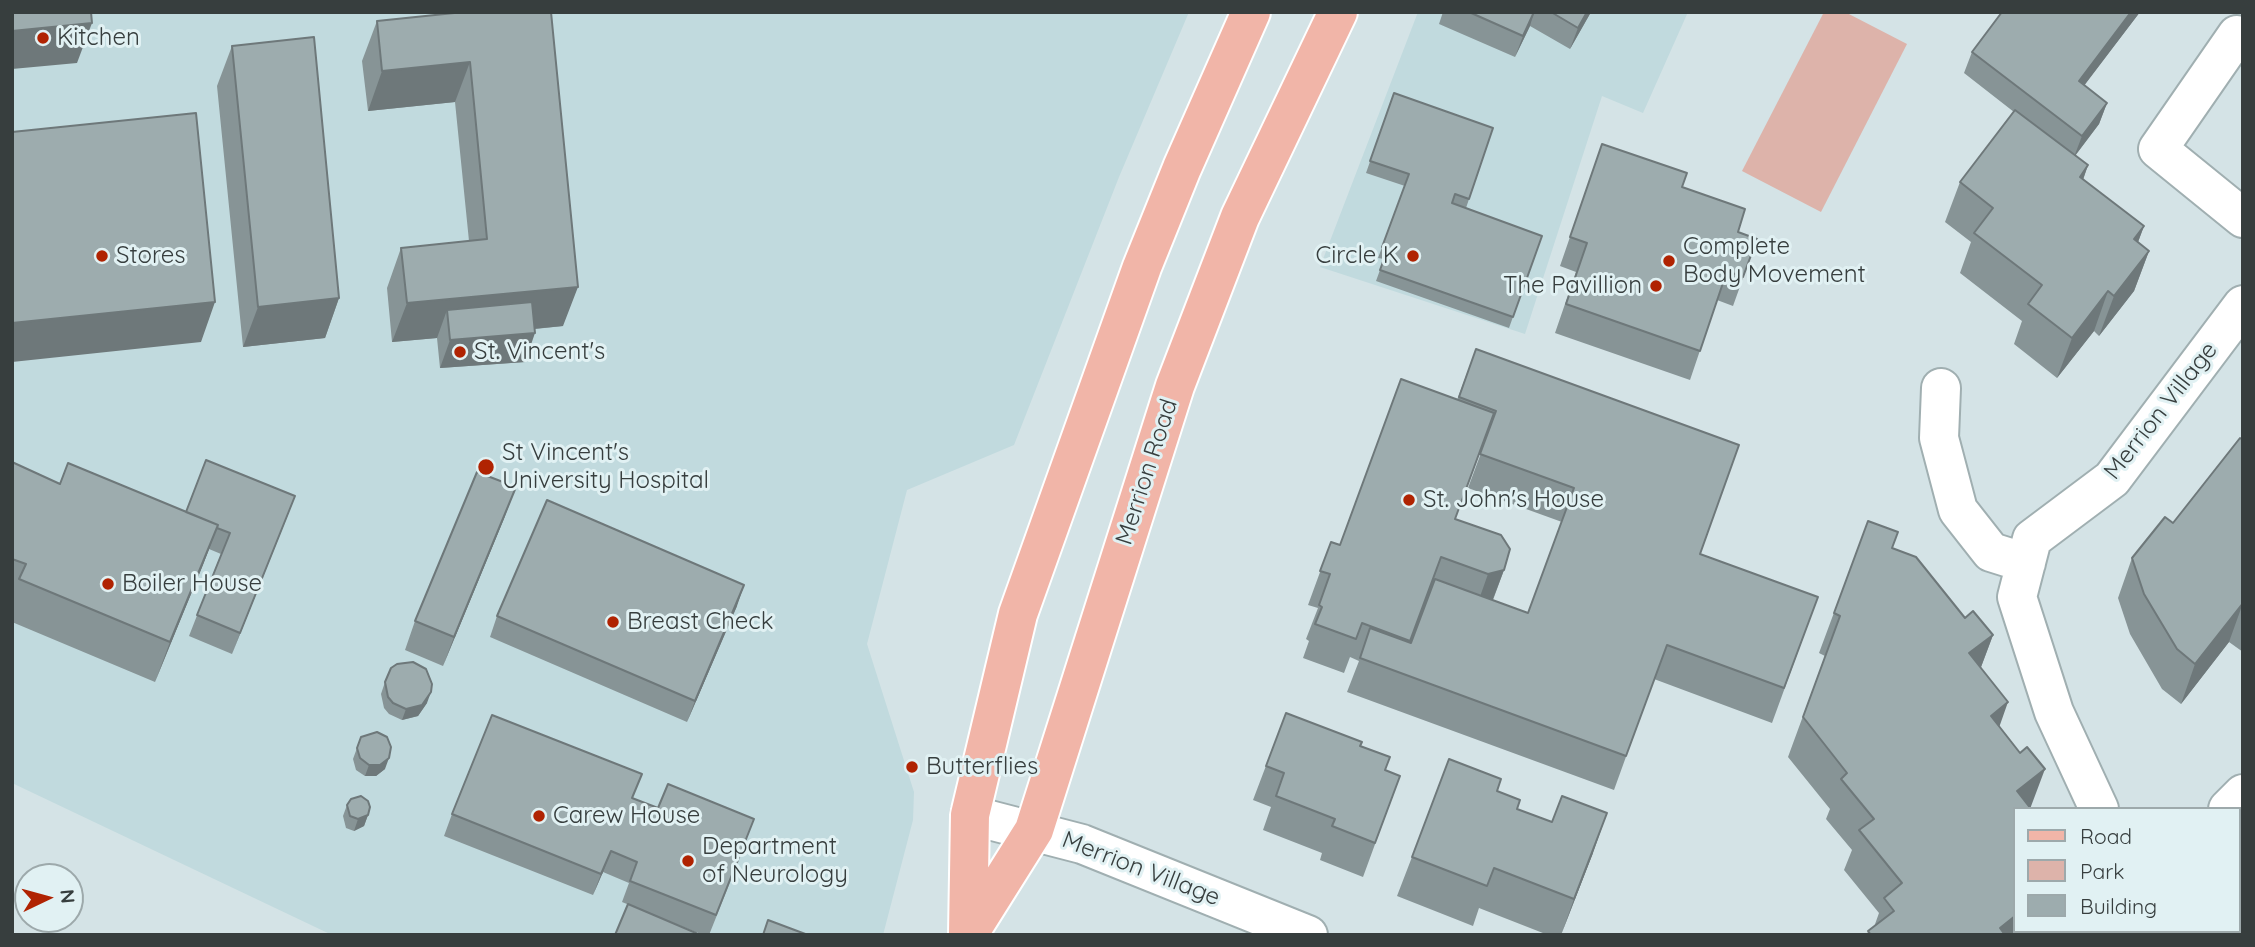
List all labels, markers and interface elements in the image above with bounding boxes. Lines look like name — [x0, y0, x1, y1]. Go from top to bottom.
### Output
place label: Kitchen — [57, 24, 140, 52]
marker: Kitchen — [35, 30, 51, 46]
place label: Complete Body Movement — [1683, 233, 1866, 289]
place label: Stores — [116, 242, 186, 270]
place label: Circle K — [1315, 242, 1399, 270]
marker: Stores — [94, 248, 110, 264]
marker: Circle K — [1405, 248, 1421, 264]
marker: Complete Body Movement — [1661, 253, 1677, 269]
place label: The Pavillion — [1503, 272, 1642, 300]
marker: The Pavillion — [1648, 278, 1664, 294]
street label: Merrion Village — [2098, 336, 2224, 486]
place label: St. Vincent's — [474, 338, 605, 366]
marker: St. Vincent's — [452, 344, 468, 360]
street label: Merrion Road — [1110, 396, 1184, 548]
place label: St Vincent's University Hospital — [502, 439, 709, 495]
marker: St Vincent's University Hospital — [476, 457, 496, 477]
place label: St. John's House — [1423, 486, 1604, 514]
marker: St. John's House — [1401, 492, 1417, 508]
place label: Boiler House — [122, 570, 262, 598]
marker: Boiler House — [100, 576, 116, 592]
place label: Breast Check — [627, 608, 774, 636]
marker: Breast Check — [605, 614, 621, 630]
place label: Butterflies — [926, 753, 1038, 781]
marker: Butterflies — [904, 759, 920, 775]
place label: Carew House — [553, 802, 700, 830]
legend — [2014, 807, 2241, 933]
marker: Carew House — [531, 808, 547, 824]
text: Road — [2080, 823, 2132, 849]
street label: Merrion Village — [1058, 826, 1224, 912]
place label: Department of Neurology — [702, 833, 848, 889]
marker: Department of Neurology — [680, 853, 696, 869]
text: Park — [2080, 858, 2124, 884]
north arrow — [14, 863, 84, 933]
text: N — [55, 888, 80, 904]
text: Building — [2080, 893, 2157, 919]

